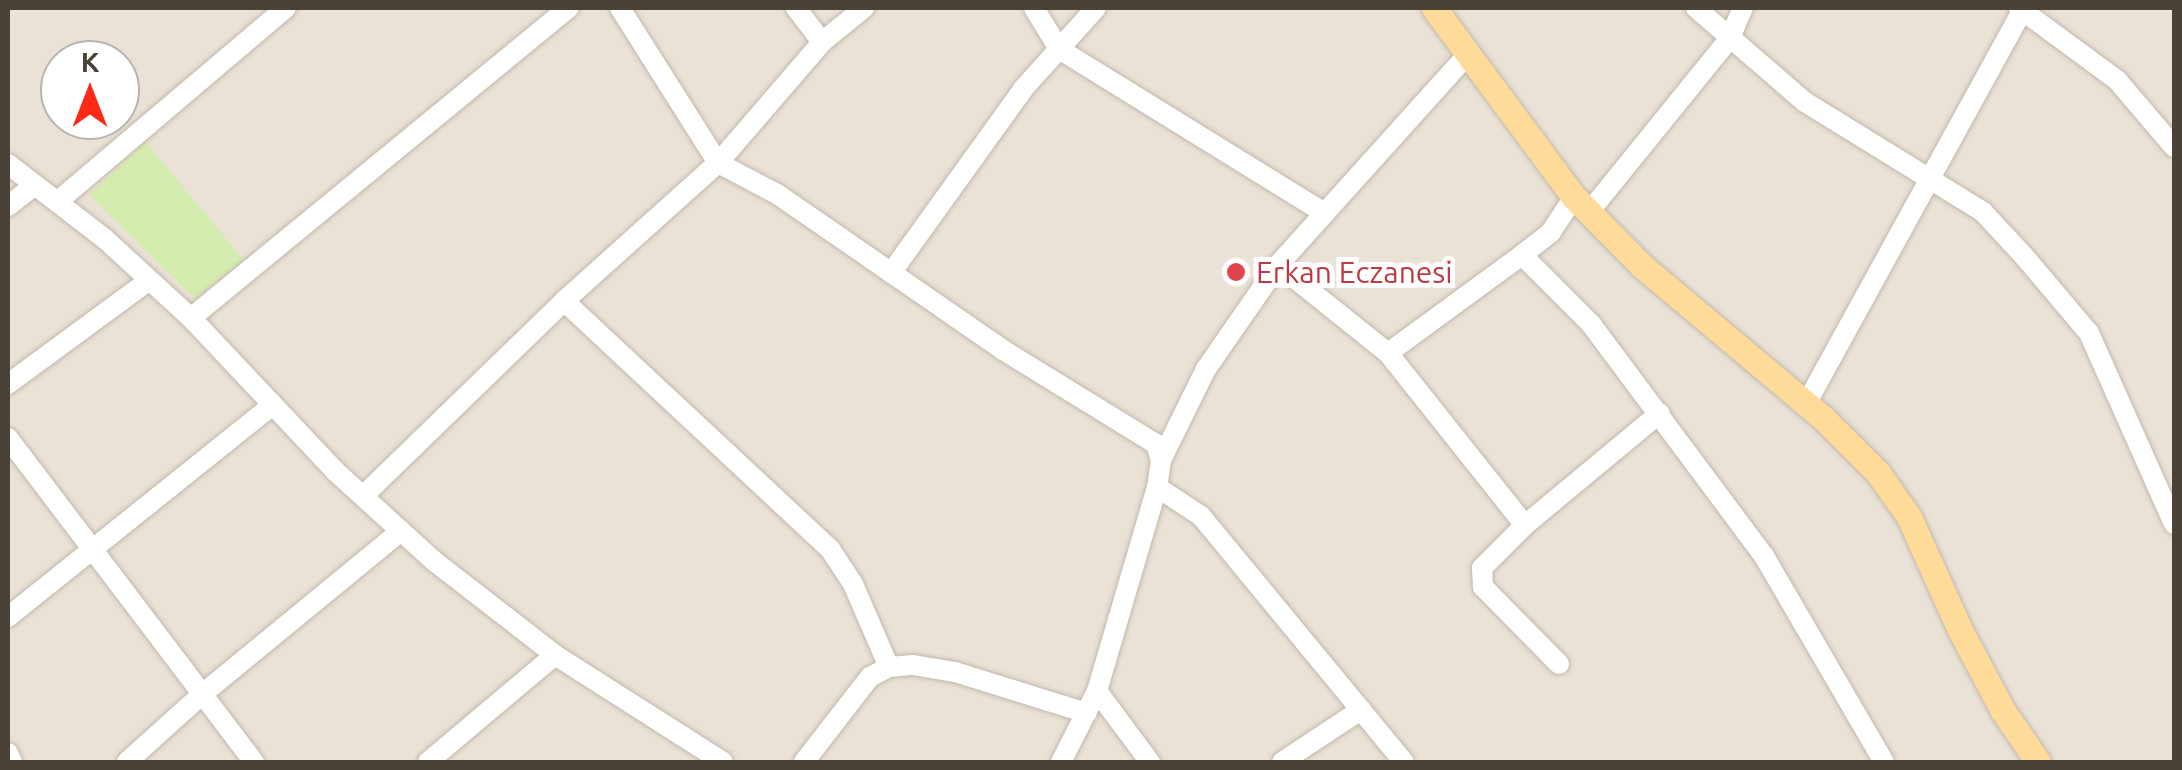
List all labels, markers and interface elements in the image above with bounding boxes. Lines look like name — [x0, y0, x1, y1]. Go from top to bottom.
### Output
north arrow — [40, 40, 140, 140]
text: K — [81, 46, 99, 77]
place label: Erkan Eczanesi — [1256, 254, 1453, 290]
marker: Erkan Eczanesi — [1225, 261, 1247, 283]

